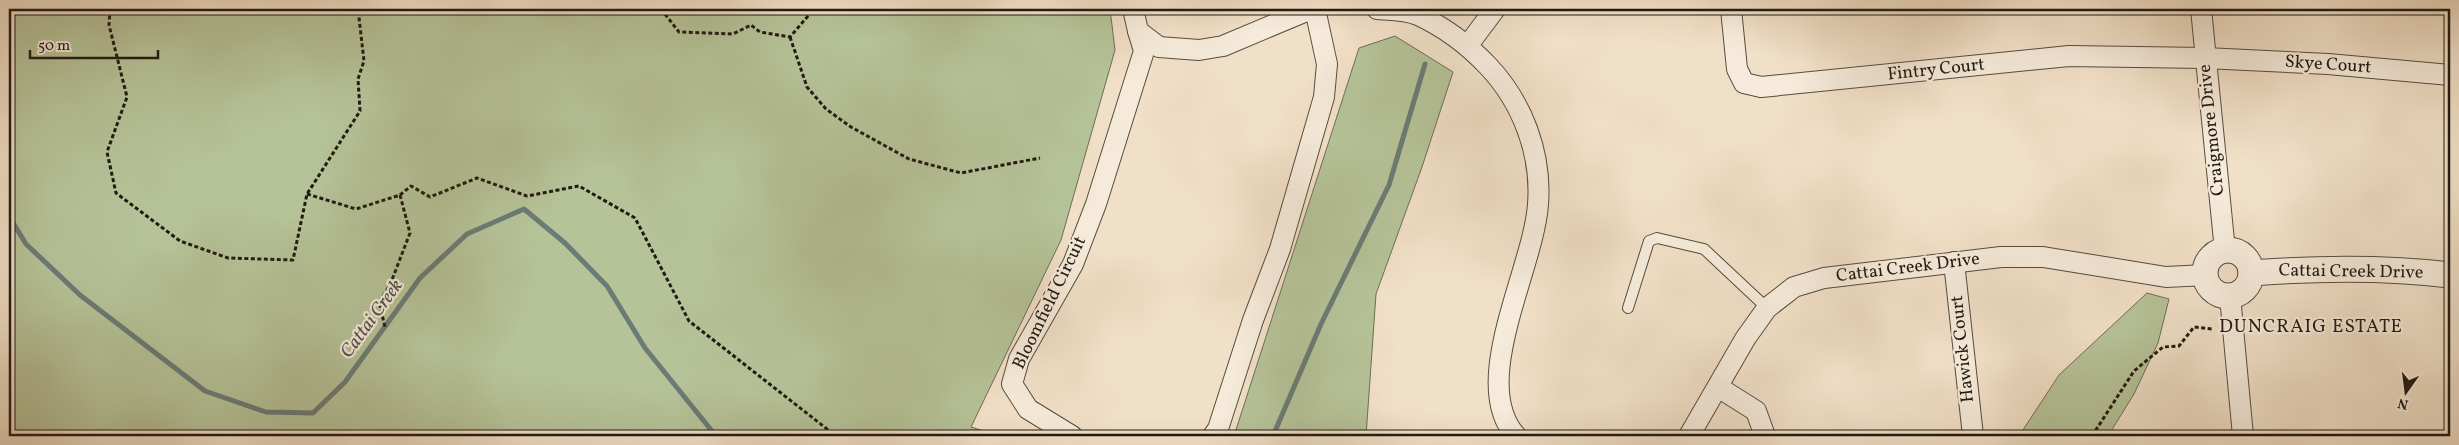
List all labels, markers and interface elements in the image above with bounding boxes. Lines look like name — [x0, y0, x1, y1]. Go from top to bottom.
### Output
scale bar — [30, 28, 158, 60]
text: 50 m — [38, 36, 70, 57]
street label: Skye Court — [2284, 50, 2372, 80]
street label: Fintry Court — [1886, 52, 1986, 88]
street label: Craigmore Drive — [2193, 63, 2231, 197]
street label: Bloomfield Circuit — [1007, 232, 1093, 374]
street label: Cattai Creek Drive — [1835, 247, 1981, 289]
street label: Cattai Creek Drive — [2278, 258, 2424, 286]
water label: Cattai Creek — [335, 274, 410, 364]
street label: Hawick Court — [1945, 294, 1981, 404]
district label: DUNCRAIG ESTATE — [2219, 314, 2403, 340]
north arrow — [2382, 368, 2432, 418]
text: N — [2396, 393, 2410, 414]

